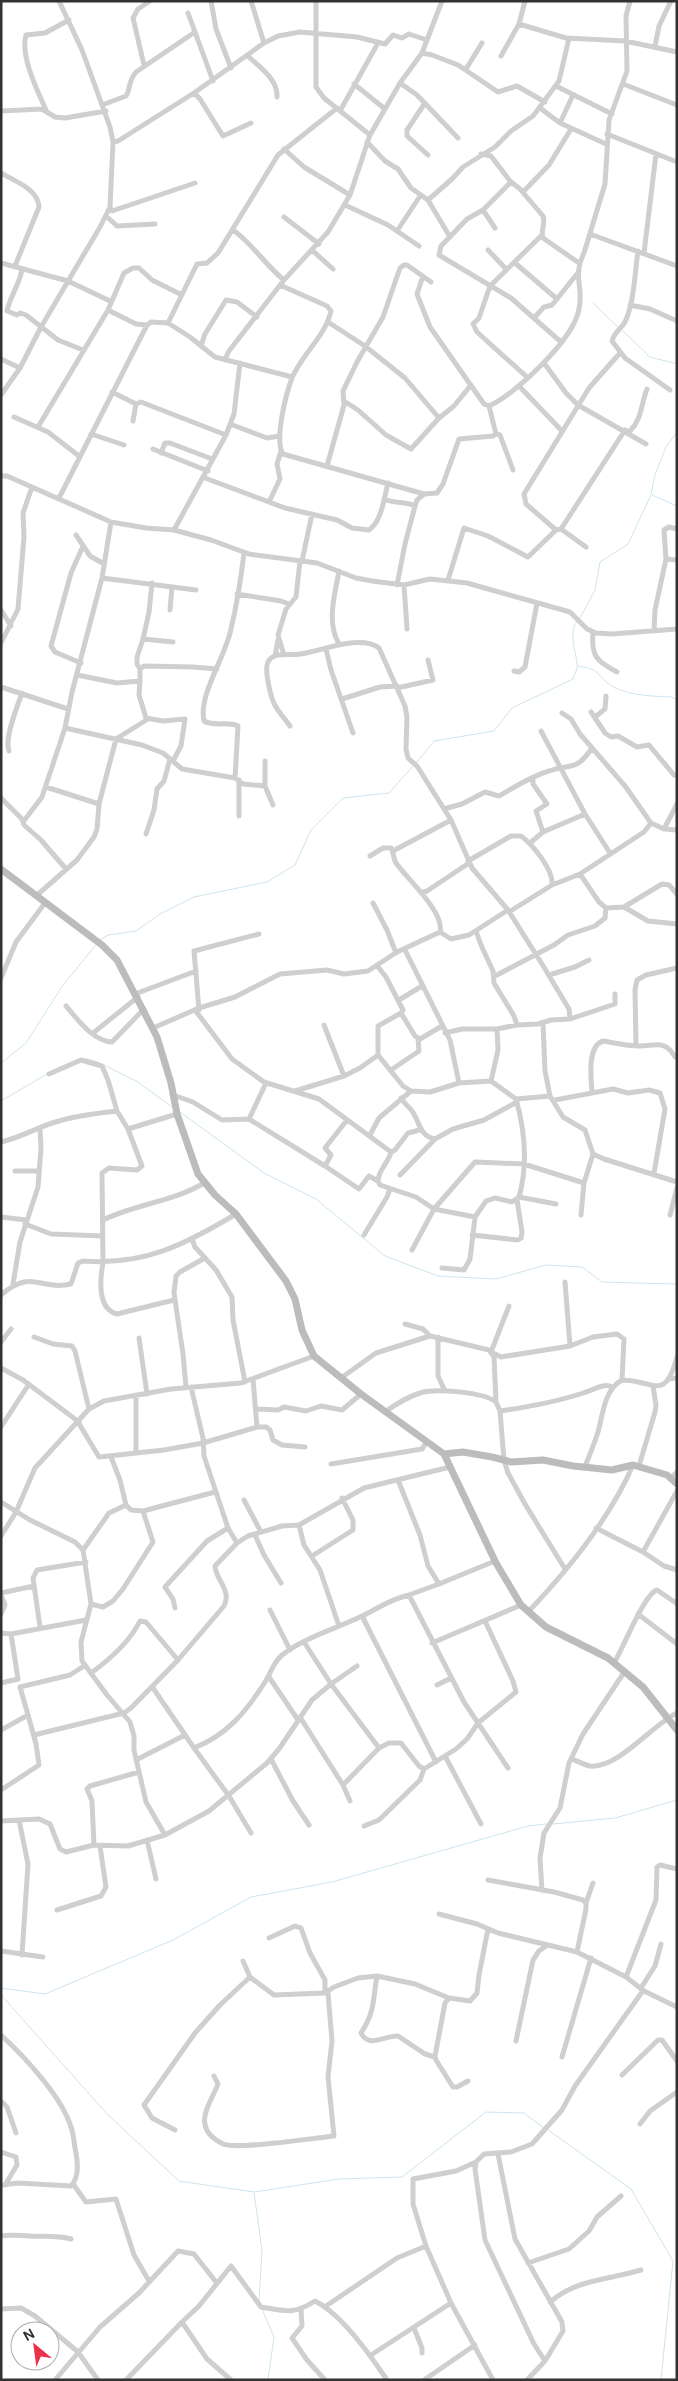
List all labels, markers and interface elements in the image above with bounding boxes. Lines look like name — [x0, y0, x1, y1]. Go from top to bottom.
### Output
north arrow — [10, 2321, 60, 2371]
text: N — [20, 2324, 38, 2345]

